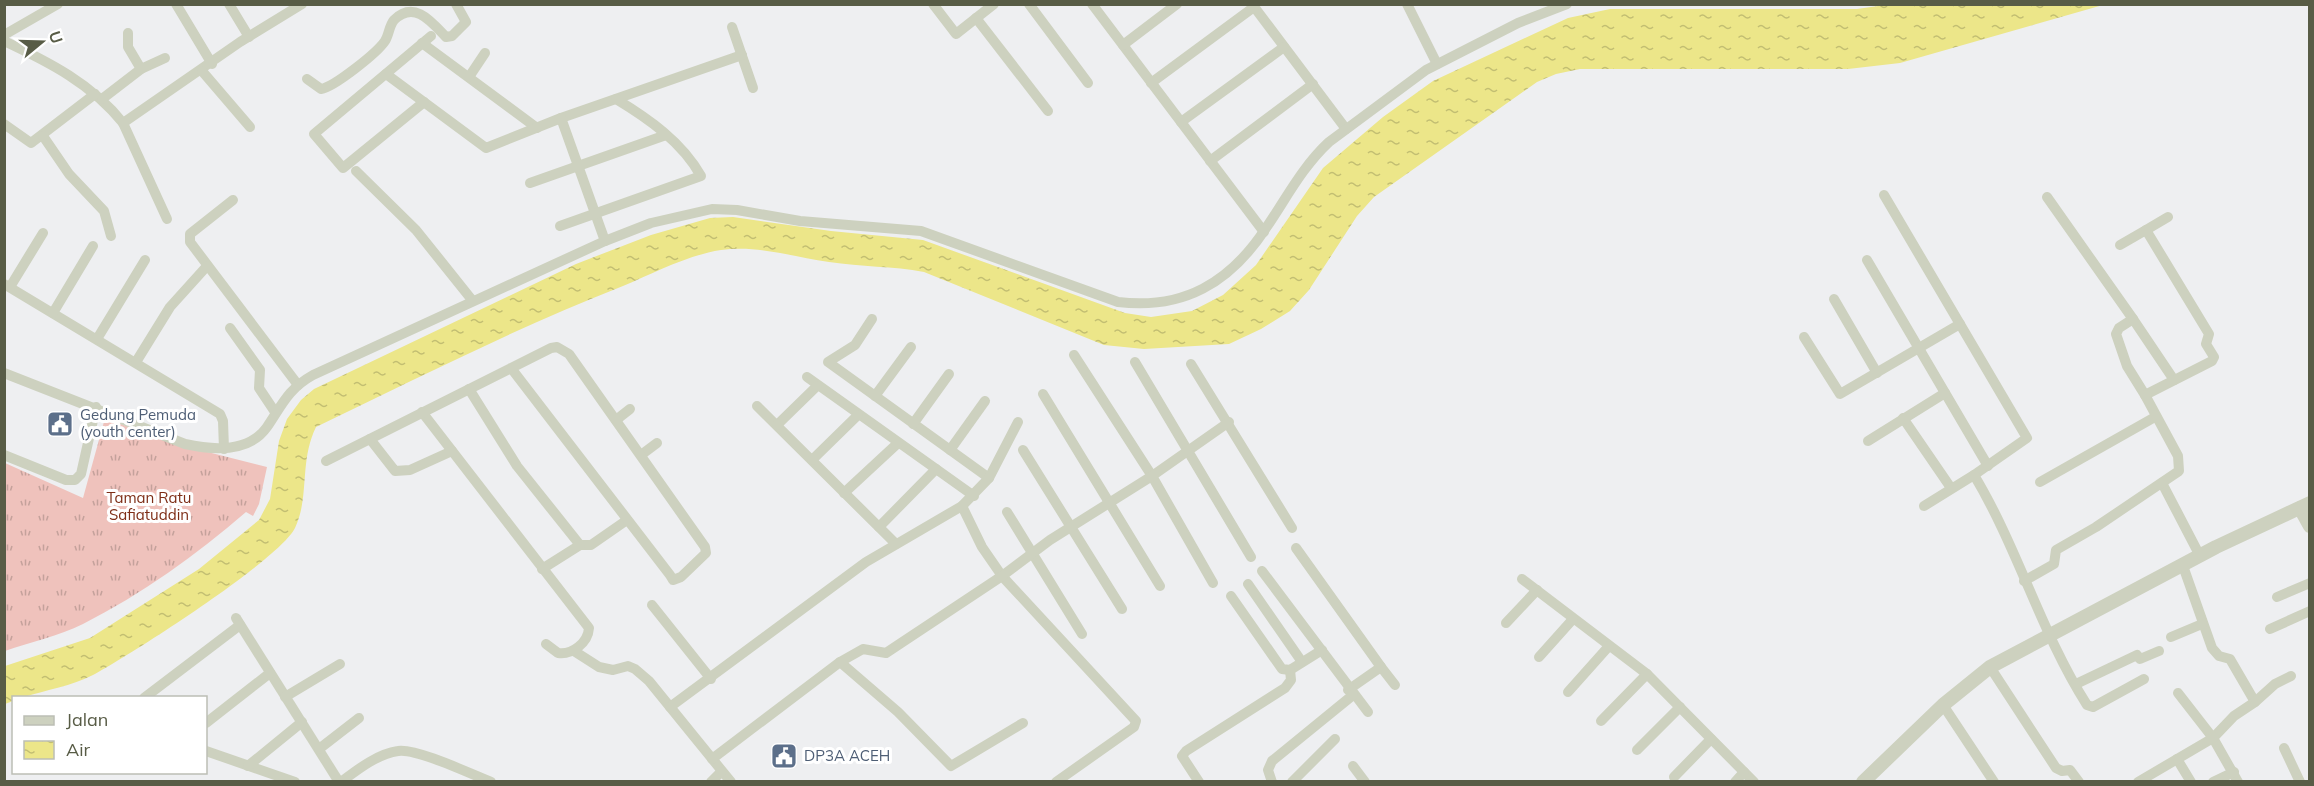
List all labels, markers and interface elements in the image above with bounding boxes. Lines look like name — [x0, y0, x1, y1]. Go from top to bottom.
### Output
north arrow — [12, 12, 72, 72]
text: U — [45, 28, 68, 46]
place label: Gedung Pemuda (youth center) — [80, 405, 196, 441]
public building icon: Gedung Pemuda (youth center) — [45, 409, 75, 439]
park label: Taman Ratu Safiatuddin — [106, 488, 192, 524]
legend — [12, 696, 207, 774]
text: Jalan — [66, 708, 108, 731]
text: Air — [66, 738, 91, 761]
public building icon: DP3A ACEH — [769, 741, 799, 771]
place label: DP3A ACEH — [804, 746, 890, 765]

